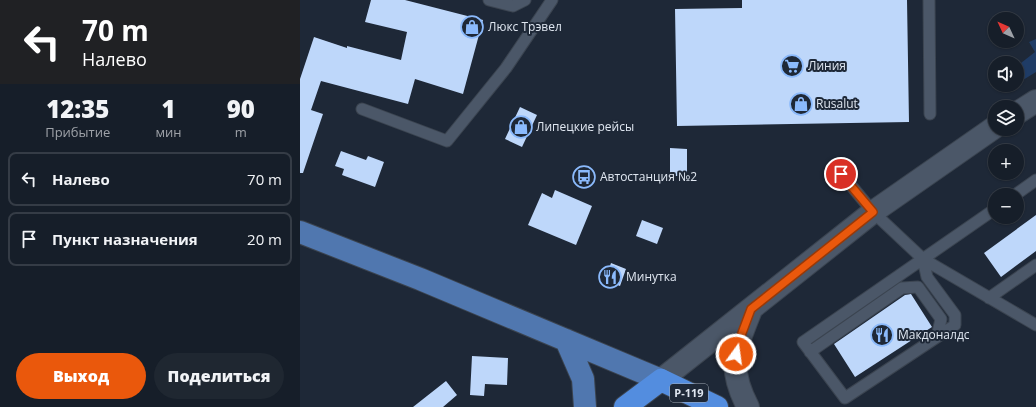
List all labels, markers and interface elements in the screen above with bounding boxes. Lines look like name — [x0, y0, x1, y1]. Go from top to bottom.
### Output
text: 70 m — [82, 11, 149, 49]
north arrow — [988, 12, 1024, 48]
map controls — [988, 12, 1024, 224]
shop icon: Люкс Трэвел — [459, 14, 485, 40]
icon: left — [16, 16, 68, 68]
place label: Люкс Трэвел — [488, 18, 562, 35]
text: Налево — [82, 47, 147, 71]
supermarket icon: Линия — [779, 53, 805, 79]
button: sound — [988, 56, 1024, 92]
place label: Линия — [808, 57, 846, 74]
shop icon: Rusalut — [788, 91, 814, 117]
text: 12:35 — [46, 92, 109, 125]
text: 1 — [161, 92, 176, 125]
text: 90 — [227, 92, 255, 125]
place label: Rusalut — [816, 95, 858, 112]
button: layers — [988, 100, 1024, 136]
shop icon: Липецкие рейсы — [508, 114, 534, 140]
place label: Липецкие рейсы — [536, 118, 634, 135]
text: Прибытие — [45, 123, 110, 141]
text: мин — [155, 123, 182, 141]
text: m — [235, 123, 247, 141]
button: + — [988, 144, 1024, 180]
pin — [824, 157, 858, 191]
icon: arrive — [830, 163, 852, 185]
bus stop icon: Автостанция №2 — [571, 164, 597, 190]
icon: left — [18, 168, 40, 190]
place label: Автостанция №2 — [600, 168, 697, 185]
text: Налево — [52, 169, 110, 189]
text: 70 m — [247, 169, 282, 189]
button: − — [988, 188, 1024, 224]
icon: arrive — [18, 228, 40, 250]
text: Пункт назначения — [52, 229, 198, 249]
text: 20 m — [247, 229, 282, 249]
restaurant icon: Минутка — [597, 264, 623, 290]
place label: Минутка — [626, 268, 677, 285]
restaurant icon: Макдоналдс — [869, 322, 895, 348]
place label: Макдоналдс — [898, 326, 970, 343]
position arrow — [715, 333, 757, 375]
button: Выход — [16, 353, 146, 399]
button: Поделиться — [154, 353, 284, 399]
road number: Р-119 — [670, 384, 708, 402]

